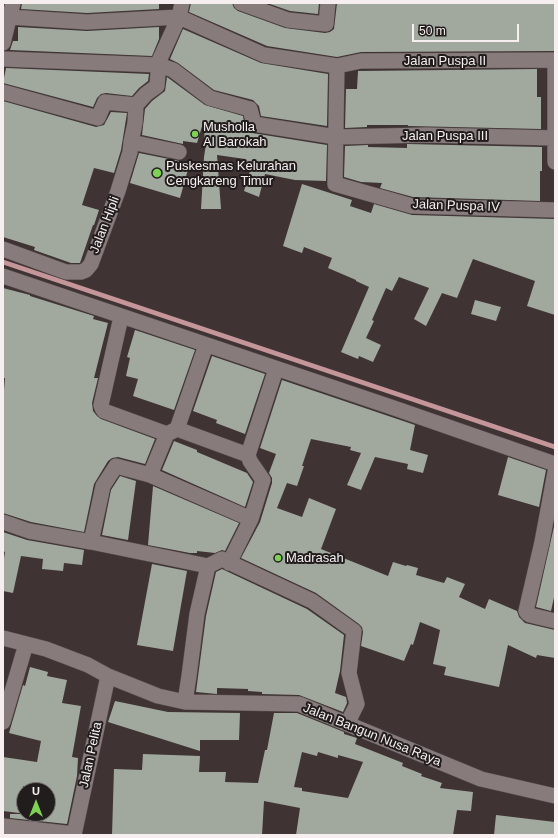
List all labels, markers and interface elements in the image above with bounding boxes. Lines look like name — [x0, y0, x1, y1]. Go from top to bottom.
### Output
scale bar — [414, 16, 521, 42]
text: 50 m — [419, 24, 446, 38]
street label: Jalan Puspa II — [404, 53, 486, 69]
place label: Musholla Al Barokah — [203, 119, 267, 150]
street label: Jalan Puspa III — [402, 128, 488, 144]
marker: Musholla Al Barokah — [190, 129, 200, 139]
place label: Puskesmas Kelurahan Cengkareng Timur — [166, 158, 296, 189]
marker: Puskesmas Kelurahan Cengkareng Timur — [151, 167, 163, 179]
street label: Jalan Hipli — [87, 194, 123, 256]
street label: Jalan Puspa IV — [412, 197, 500, 215]
place label: Madrasah — [286, 550, 344, 566]
marker: Madrasah — [273, 553, 283, 563]
street label: Jalan Bangun Nusa Raya — [301, 700, 443, 770]
street label: Jalan Pelita — [76, 721, 106, 789]
north arrow — [16, 782, 56, 822]
text: U — [32, 785, 40, 797]

